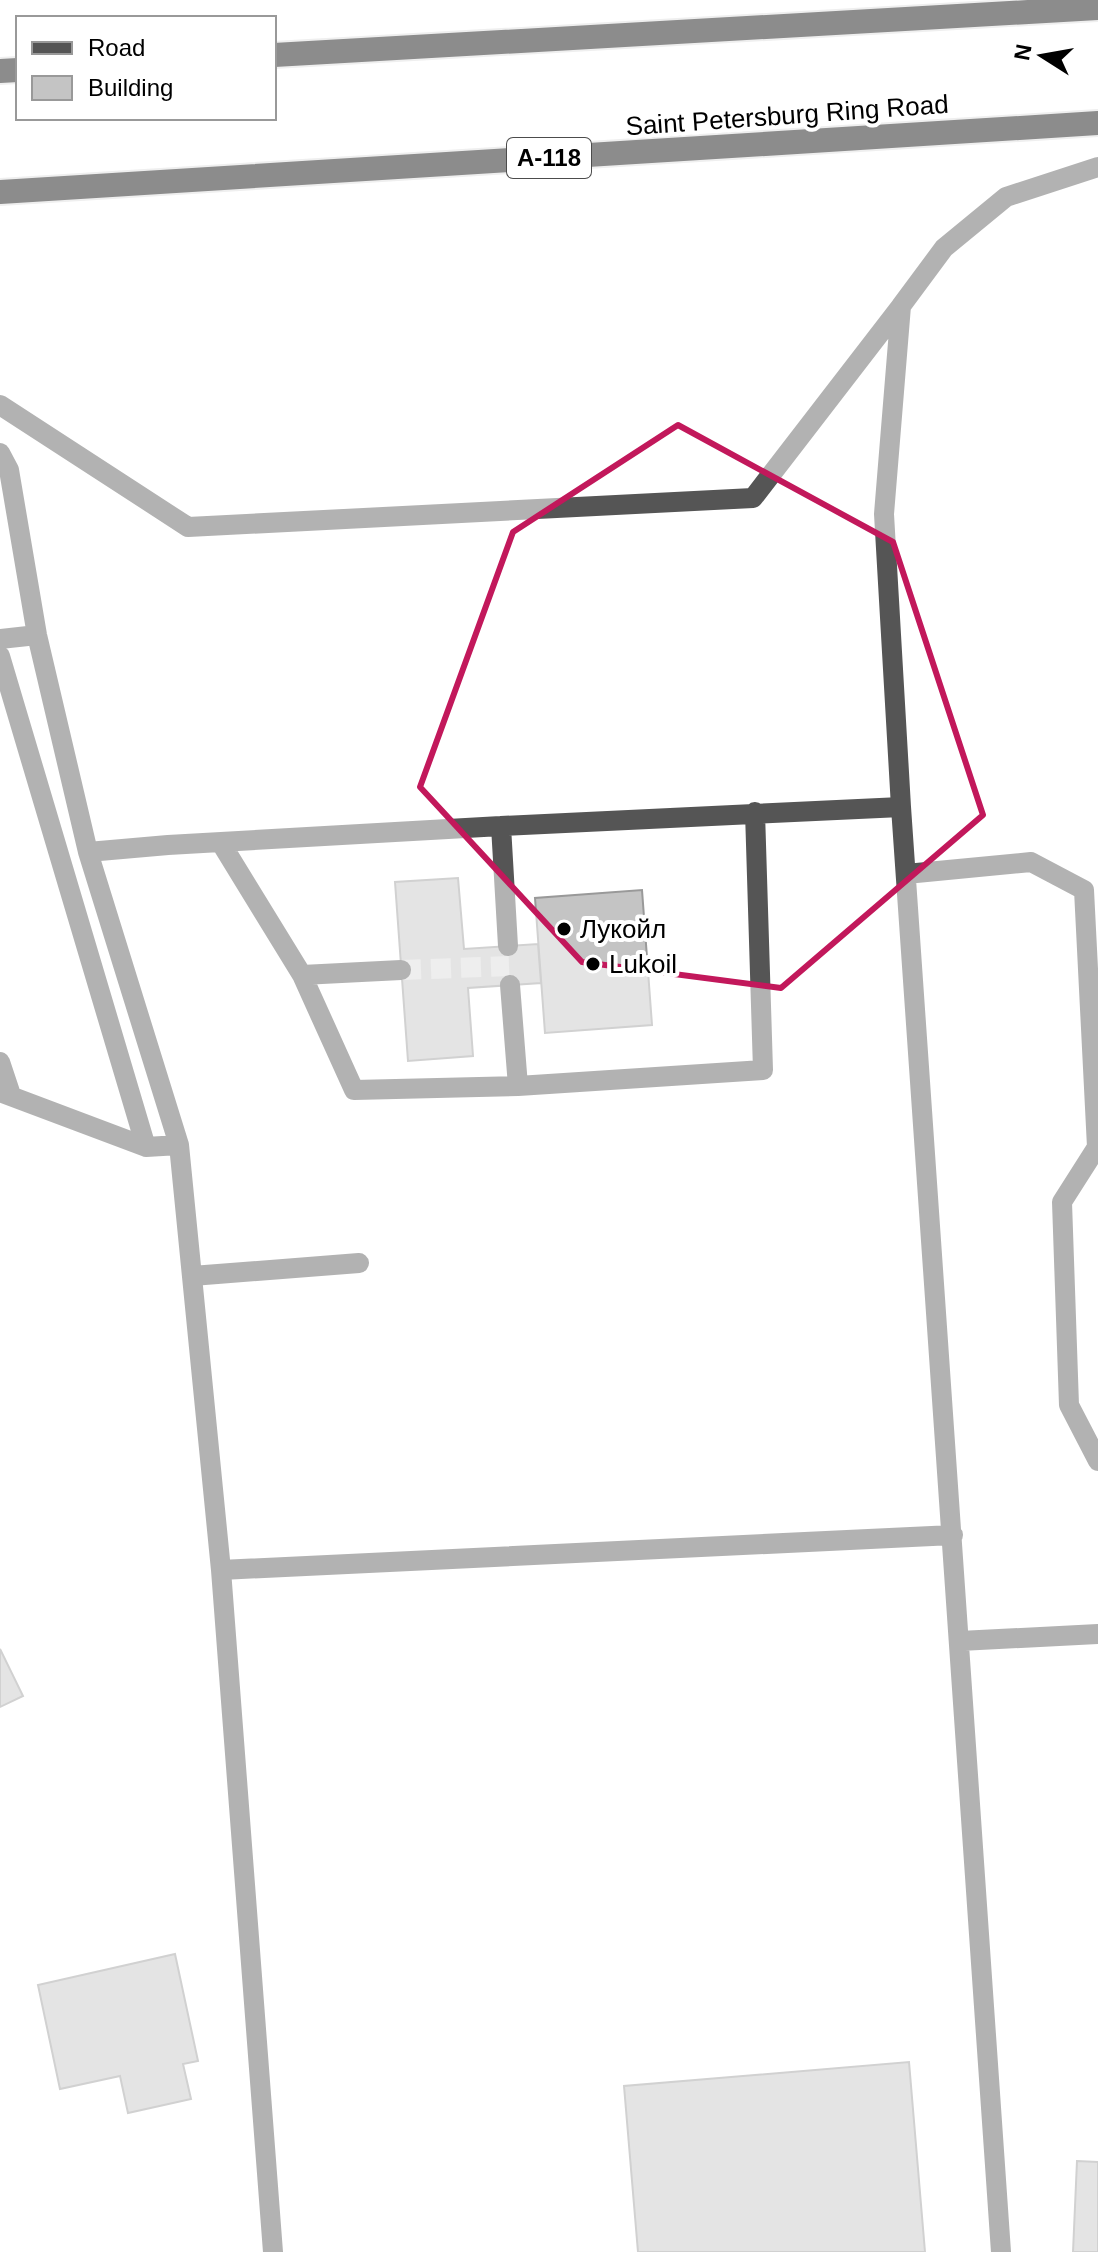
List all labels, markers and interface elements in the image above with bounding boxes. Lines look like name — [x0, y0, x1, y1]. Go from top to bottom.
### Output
legend — [16, 16, 276, 120]
north arrow — [1002, 16, 1082, 96]
text: Road — [88, 34, 145, 61]
text: N — [1009, 42, 1037, 62]
text: Building — [88, 74, 173, 101]
street label: Saint Petersburg Ring Road — [624, 89, 950, 141]
road number: А-118 — [507, 138, 591, 178]
place label: Лукойл — [580, 914, 666, 944]
marker: Лукойл — [555, 920, 573, 938]
place label: Lukoil — [609, 949, 677, 979]
marker: Lukoil — [584, 955, 602, 973]

